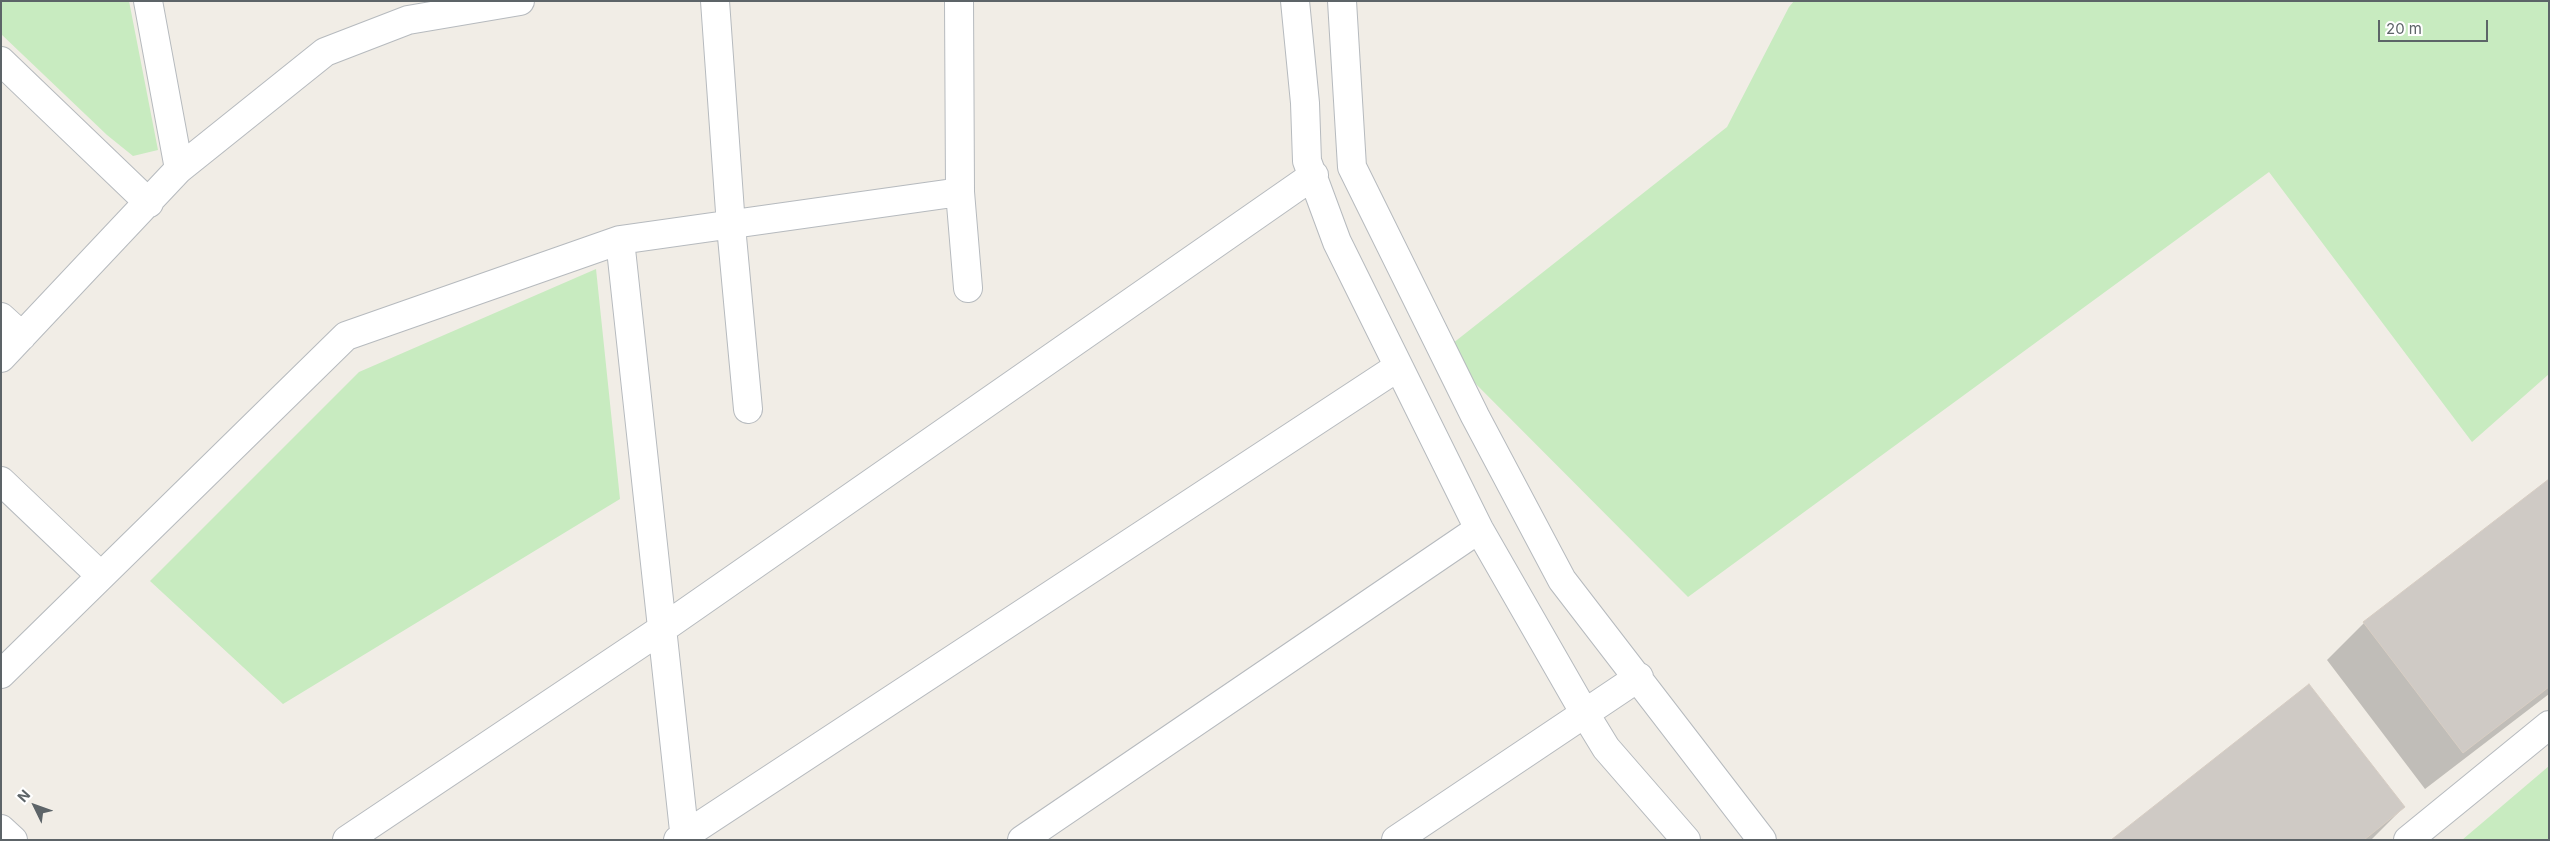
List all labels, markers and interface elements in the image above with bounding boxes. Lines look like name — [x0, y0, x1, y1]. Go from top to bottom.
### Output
scale bar — [2380, 10, 2490, 42]
text: 20 m — [2386, 19, 2422, 38]
north arrow — [10, 781, 60, 831]
text: N — [14, 786, 33, 805]

